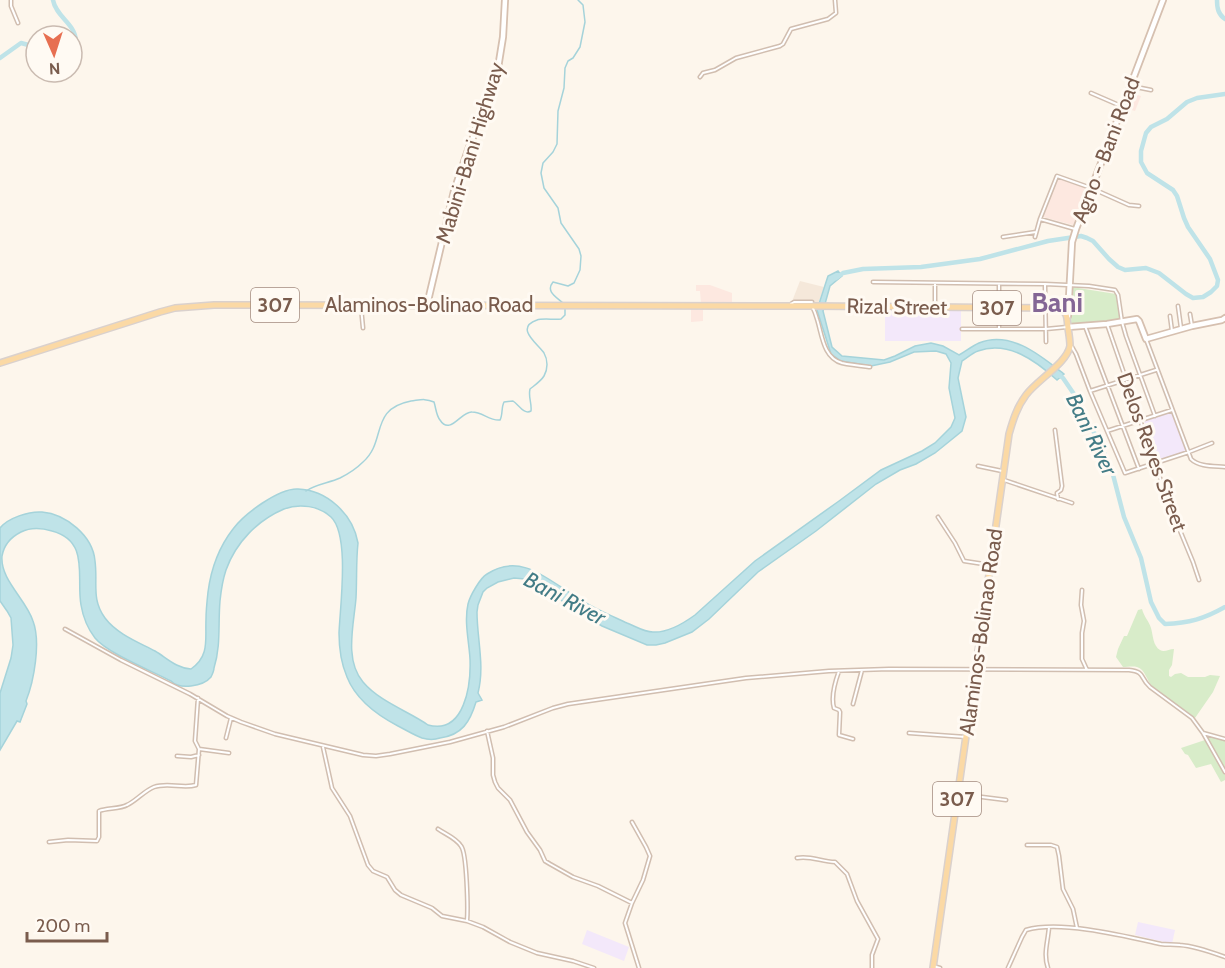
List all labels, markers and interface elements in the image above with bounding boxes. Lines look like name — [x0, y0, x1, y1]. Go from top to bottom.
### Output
north arrow — [24, 24, 84, 84]
text: N — [49, 59, 61, 78]
street label: Mabini-Bani Highway — [430, 59, 509, 246]
street label: Agno - Bani Road — [1066, 73, 1145, 226]
district label: Bani — [1031, 286, 1083, 319]
road number: 307 — [251, 288, 299, 322]
road number: 307 — [973, 291, 1021, 325]
street label: Alaminos-Bolinao Road — [325, 292, 533, 317]
street label: Rizal Street — [847, 293, 948, 320]
street label: Delos Reyes Street — [1112, 369, 1193, 535]
water label: Bani River — [1060, 389, 1124, 481]
street label: Alaminos-Bolinao Road — [954, 527, 1007, 737]
water label: Bani River — [519, 566, 611, 632]
road number: 307 — [933, 782, 981, 816]
scale bar — [27, 905, 106, 943]
text: 200 m — [36, 915, 90, 937]

